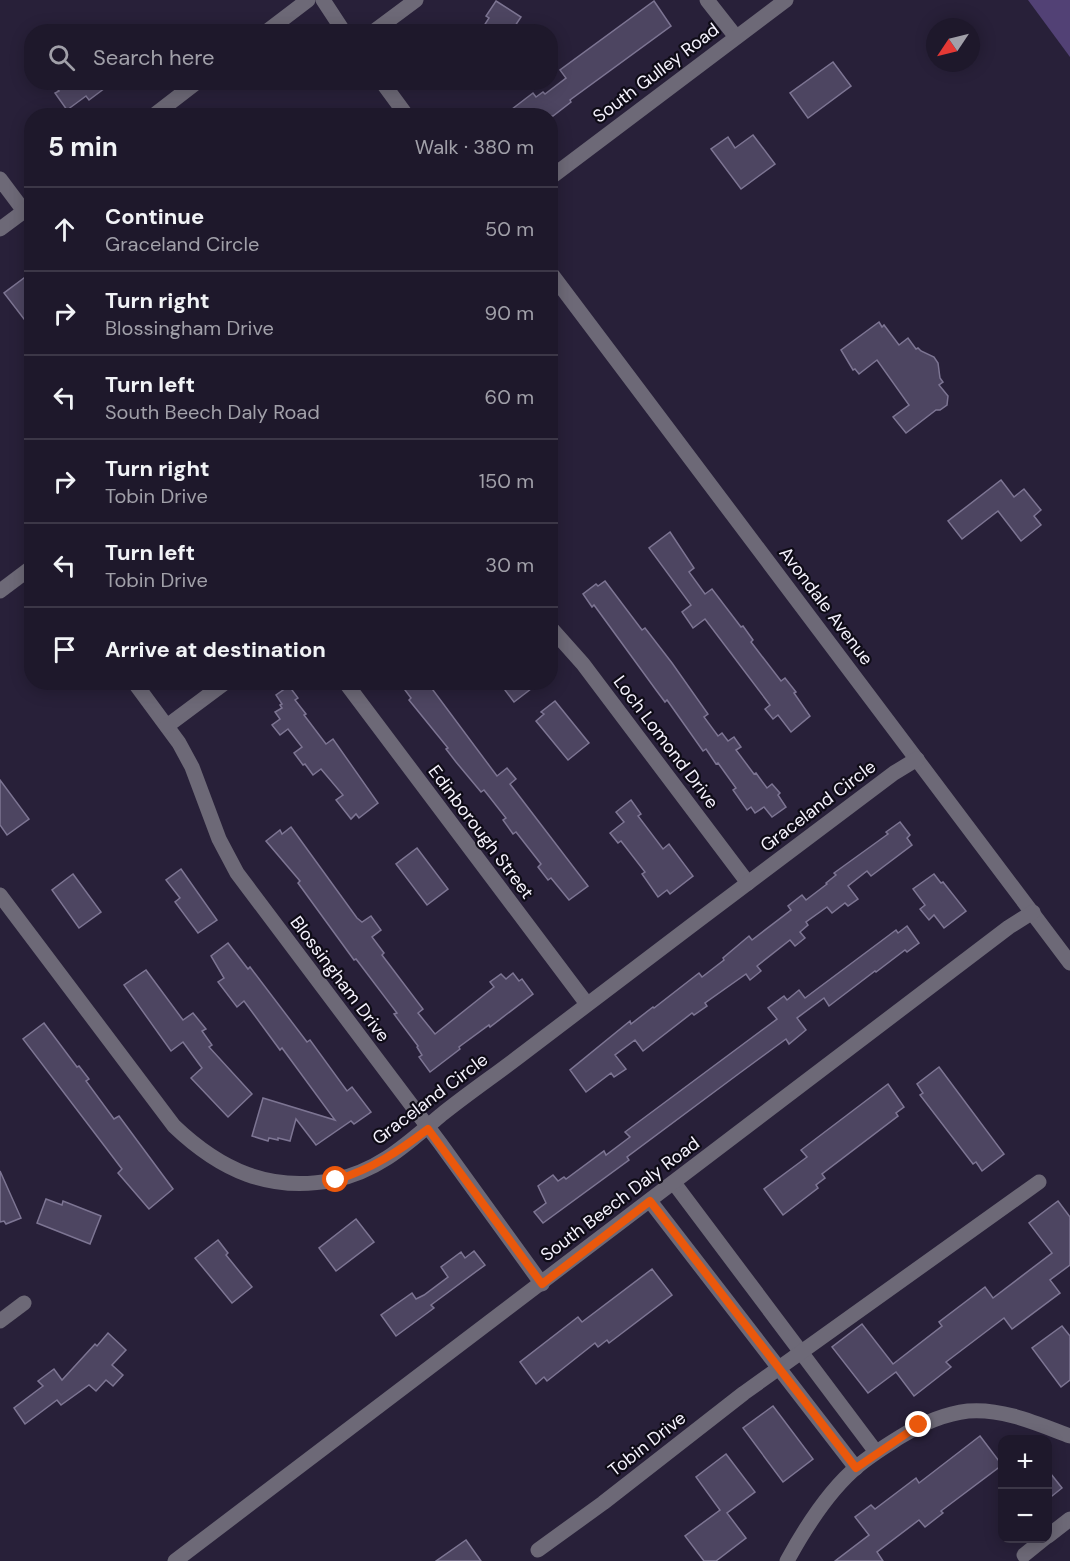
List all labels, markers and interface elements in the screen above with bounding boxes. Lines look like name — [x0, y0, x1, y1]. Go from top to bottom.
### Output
street label: South Gulley Road — [588, 18, 724, 128]
north arrow — [926, 18, 980, 72]
search box — [24, 24, 558, 90]
icon: search — [45, 41, 78, 74]
text: Search here — [93, 43, 214, 72]
text: 5 min — [48, 130, 118, 164]
text: Walk · 380 m — [415, 134, 534, 160]
text: Continue — [105, 202, 204, 231]
icon: ahead — [48, 213, 81, 246]
text: 50 m — [485, 216, 534, 242]
text: Graceland Circle — [105, 231, 259, 257]
text: Turn right — [105, 286, 210, 315]
icon: right — [48, 297, 81, 330]
text: 90 m — [485, 300, 534, 326]
text: Blossingham Drive — [105, 315, 274, 341]
text: Turn left — [105, 370, 195, 399]
icon: left — [48, 381, 81, 414]
text: 60 m — [485, 384, 534, 410]
text: South Beech Daly Road — [105, 399, 320, 425]
text: Turn right — [105, 454, 210, 483]
icon: right — [48, 465, 81, 498]
text: 150 m — [479, 468, 534, 494]
text: Tobin Drive — [105, 483, 208, 509]
text: Turn left — [105, 538, 195, 567]
street label: Avondale Avenue — [774, 542, 878, 670]
icon: left — [48, 549, 81, 582]
text: 30 m — [485, 552, 534, 578]
text: Tobin Drive — [105, 567, 208, 593]
icon: arrive — [48, 633, 81, 666]
text: Arrive at destination — [105, 635, 326, 664]
street label: Loch Lomond Drive — [608, 671, 724, 813]
street label: Graceland Circle — [755, 755, 881, 857]
street label: Edinborough Street — [423, 760, 539, 904]
street label: Blossingham Drive — [285, 911, 395, 1047]
street label: Graceland Circle — [367, 1048, 493, 1150]
street label: South Beech Daly Road — [536, 1131, 704, 1267]
route start — [322, 1166, 348, 1192]
street label: Tobin Drive — [603, 1406, 691, 1482]
route end — [905, 1411, 931, 1437]
map controls — [998, 1435, 1052, 1543]
button: + — [998, 1435, 1052, 1489]
button: − — [998, 1489, 1052, 1543]

